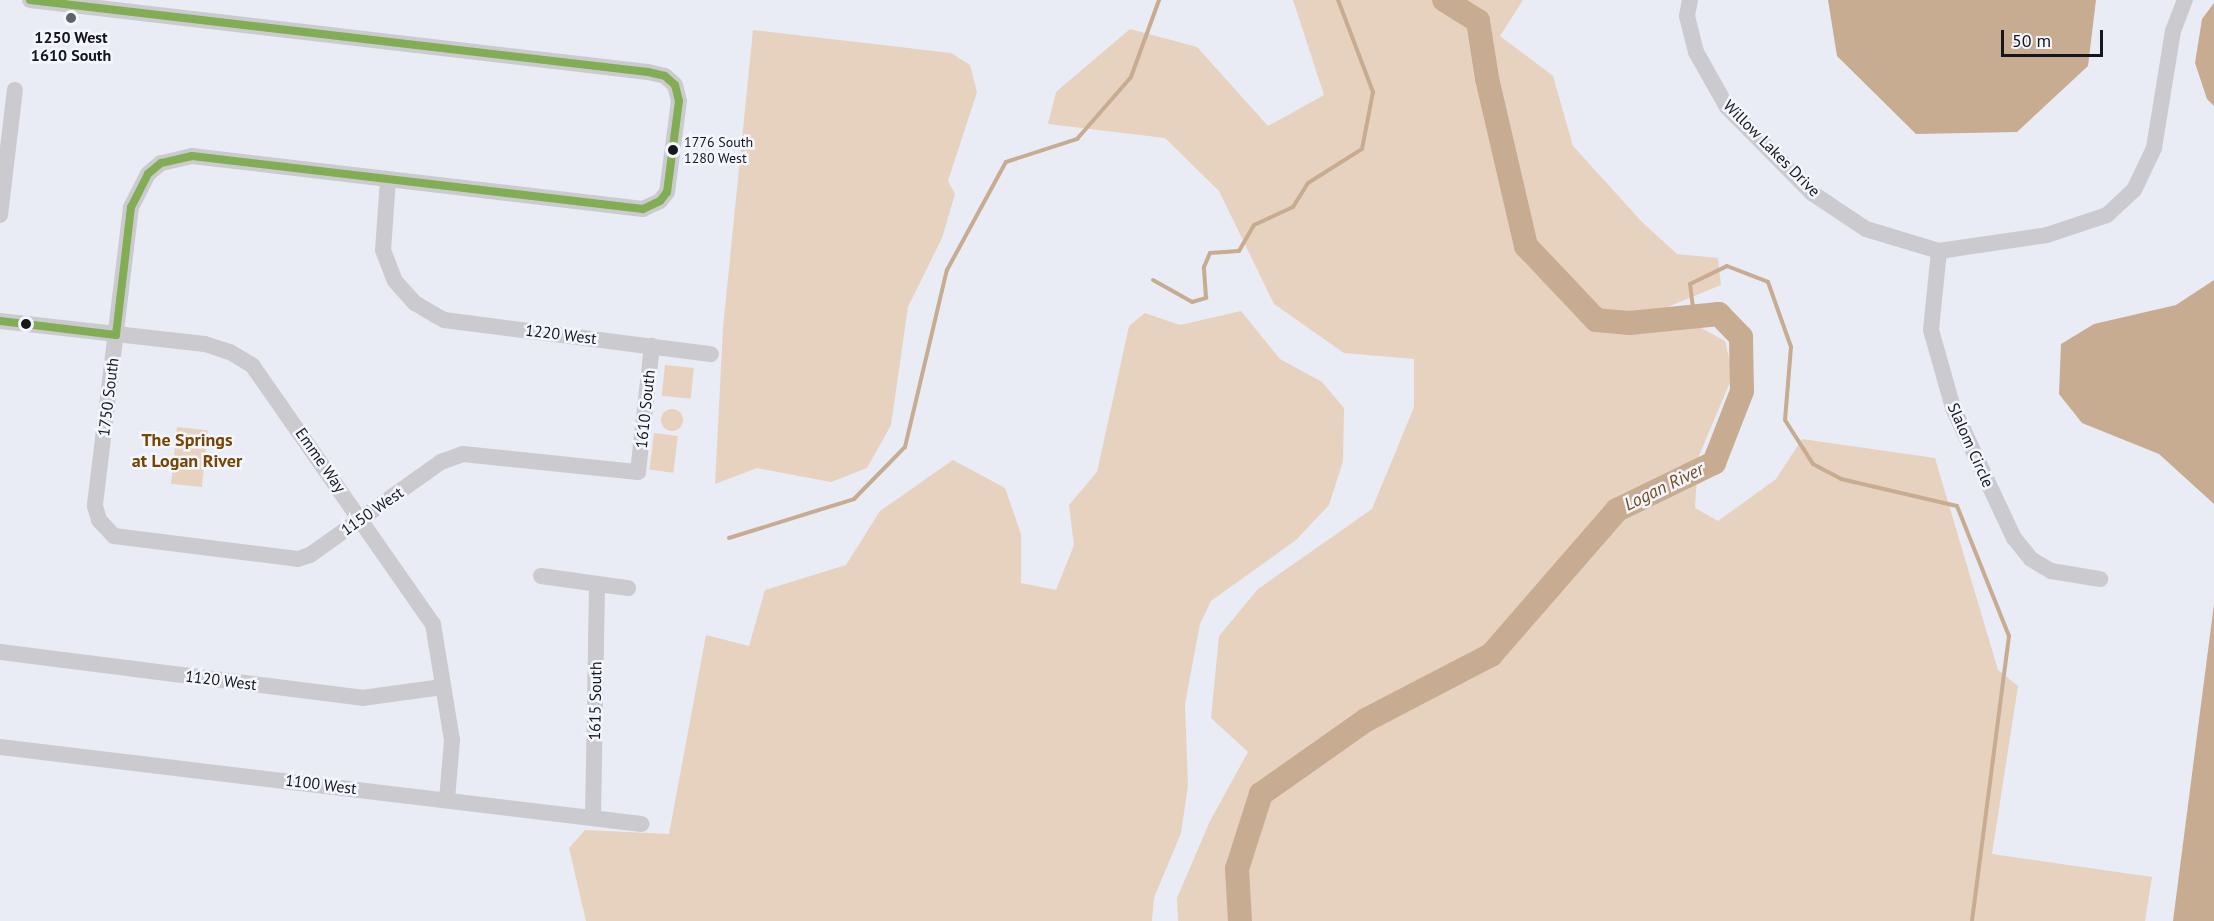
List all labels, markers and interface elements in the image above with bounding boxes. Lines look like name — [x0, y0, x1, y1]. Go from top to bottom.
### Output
marker: 1250 West 1610 South — [64, 11, 78, 25]
scale bar — [2004, 18, 2106, 56]
place label: 1250 West 1610 South — [31, 27, 111, 65]
text: 50 m — [2012, 29, 2051, 52]
street label: Willow Lakes Drive — [1719, 95, 1825, 201]
place label: 1776 South 1280 West — [684, 134, 753, 166]
marker: 1776 South 1280 West — [667, 144, 679, 156]
unlabelled marker — [20, 318, 32, 330]
street label: 1220 West — [524, 320, 598, 348]
street label: 1750 South — [94, 357, 122, 437]
street label: 1610 South — [631, 369, 659, 449]
street label: Slalom Circle — [1944, 400, 1998, 490]
street label: Emme Way — [292, 424, 350, 496]
district label: The Springs at Logan River — [132, 430, 242, 472]
water label: Logan River — [1621, 458, 1707, 516]
street label: 1150 West — [337, 482, 407, 540]
street label: 1615 South — [585, 661, 605, 741]
street label: 1120 West — [184, 666, 258, 694]
street label: 1100 West — [284, 770, 358, 798]

